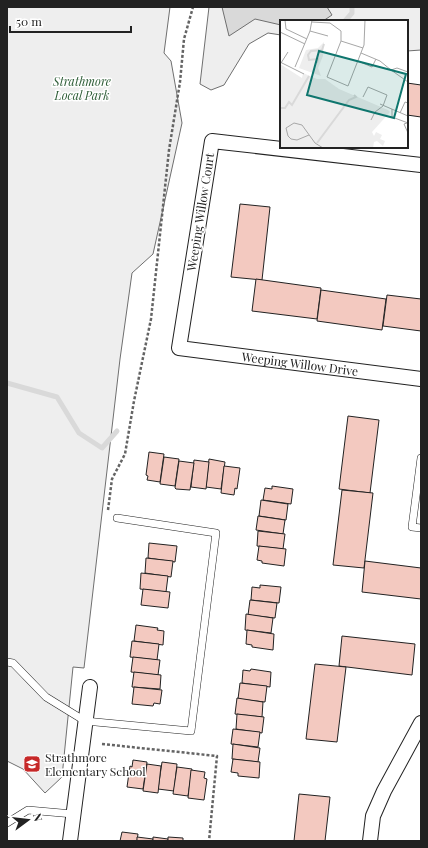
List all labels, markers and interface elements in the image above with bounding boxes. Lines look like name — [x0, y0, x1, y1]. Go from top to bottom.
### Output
scale bar — [10, 8, 131, 34]
text: 50 m — [16, 13, 42, 29]
inset map — [280, 20, 408, 148]
park label: Strathmore Local Park — [52, 73, 111, 103]
street label: Weeping Willow Court — [183, 151, 217, 273]
street label: Weeping Willow Drive — [240, 348, 359, 379]
place label: Strathmore Elementary School — [45, 749, 146, 779]
school or university icon: Strathmore Elementary School — [22, 754, 42, 774]
north arrow — [8, 800, 48, 840]
text: N — [30, 812, 46, 823]

